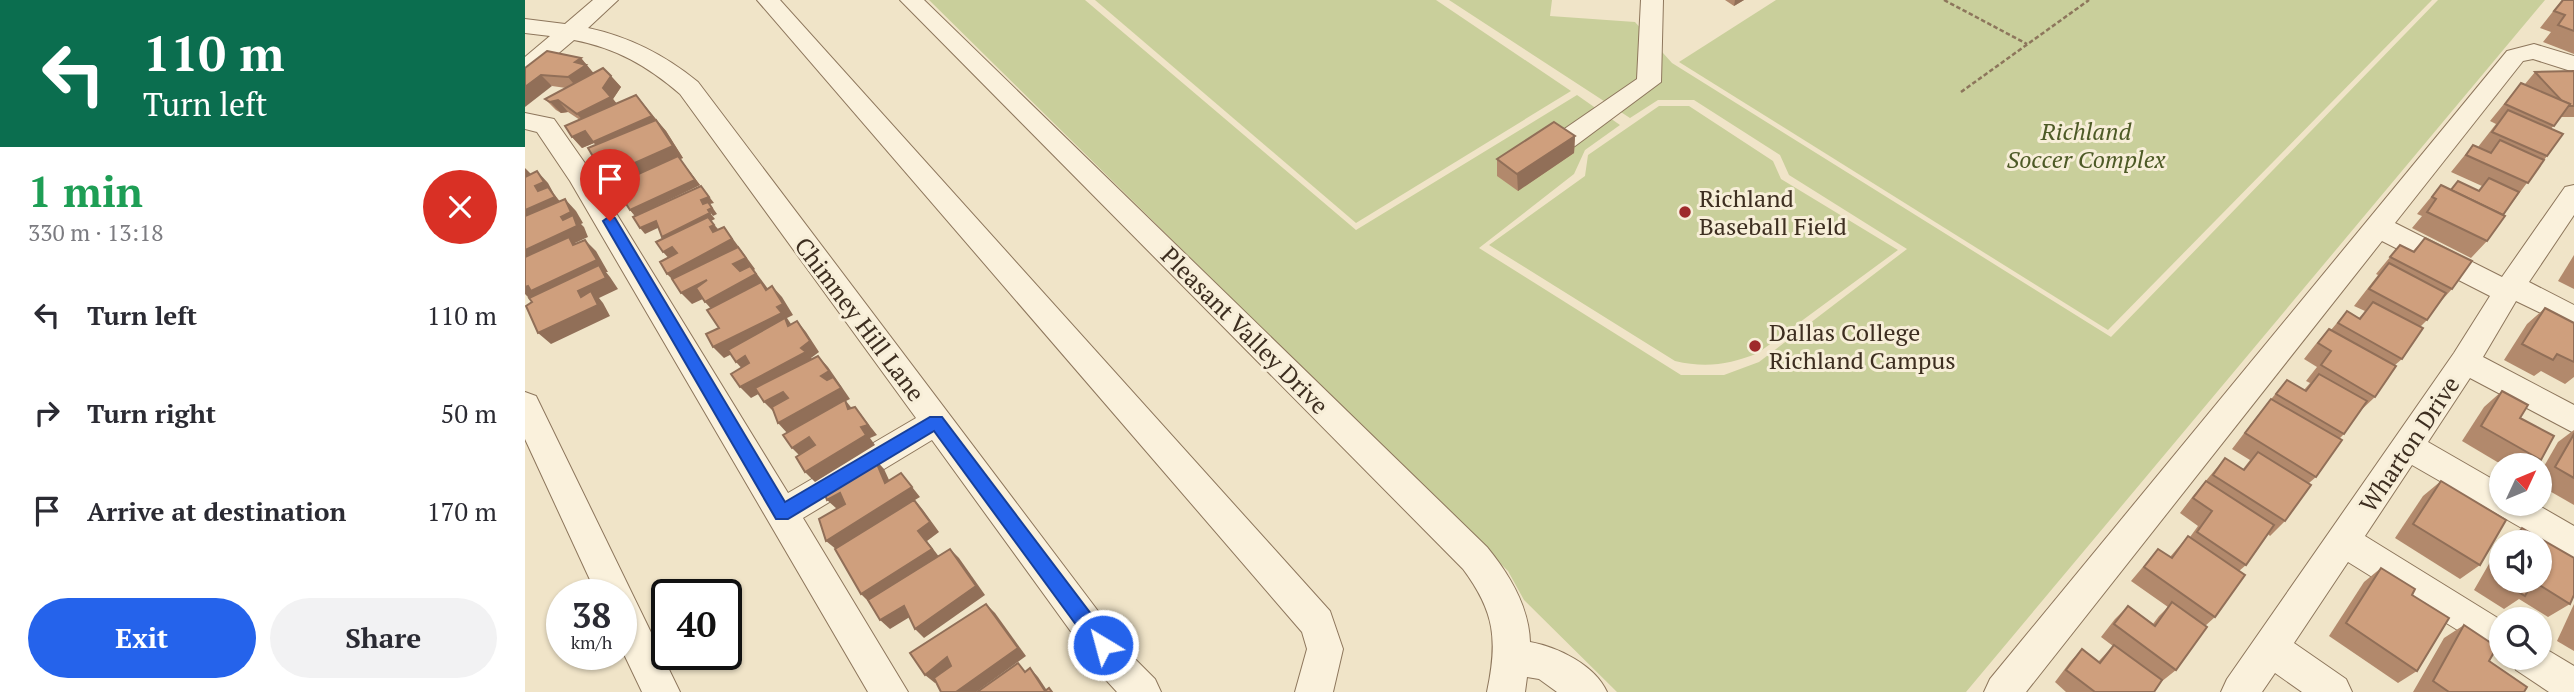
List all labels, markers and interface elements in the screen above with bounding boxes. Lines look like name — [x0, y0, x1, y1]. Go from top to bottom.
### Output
text: 110 m — [143, 20, 285, 85]
icon: left — [28, 28, 119, 119]
text: Turn left — [143, 83, 267, 125]
park label: Richland Soccer Complex — [2006, 115, 2167, 175]
pin — [580, 149, 640, 221]
icon: arrive — [591, 160, 629, 198]
text: 1 min — [28, 163, 143, 219]
button: close — [423, 170, 497, 244]
place label: Richland Baseball Field — [1699, 182, 1847, 242]
marker: Richland Baseball Field — [1677, 204, 1693, 220]
text: 330 m · 13:18 — [28, 217, 163, 248]
street label: Chimney Hill Lane — [788, 230, 932, 408]
street label: Pleasant Valley Drive — [1154, 239, 1336, 421]
icon: left — [28, 296, 66, 334]
text: Turn left — [87, 298, 197, 332]
text: 110 m — [427, 298, 497, 332]
place label: Dallas College Richland Campus — [1769, 316, 1956, 376]
marker: Dallas College Richland Campus — [1747, 338, 1763, 354]
street label: Wharton Drive — [2352, 370, 2466, 518]
icon: right — [28, 394, 66, 432]
text: Turn right — [87, 396, 216, 430]
text: 50 m — [441, 396, 497, 430]
north arrow — [2489, 453, 2551, 516]
map controls — [2489, 453, 2552, 670]
icon: arrive — [28, 492, 66, 530]
text: Arrive at destination — [87, 494, 346, 528]
text: 170 m — [427, 494, 497, 528]
button: sound — [2489, 530, 2552, 593]
speed limit sign: 40 — [651, 579, 742, 670]
text: 38 — [572, 592, 611, 638]
button: Exit — [28, 598, 256, 678]
button: Share — [270, 598, 497, 678]
button: search — [2489, 607, 2552, 670]
position arrow — [1066, 608, 1140, 682]
text: km/h — [571, 630, 612, 654]

